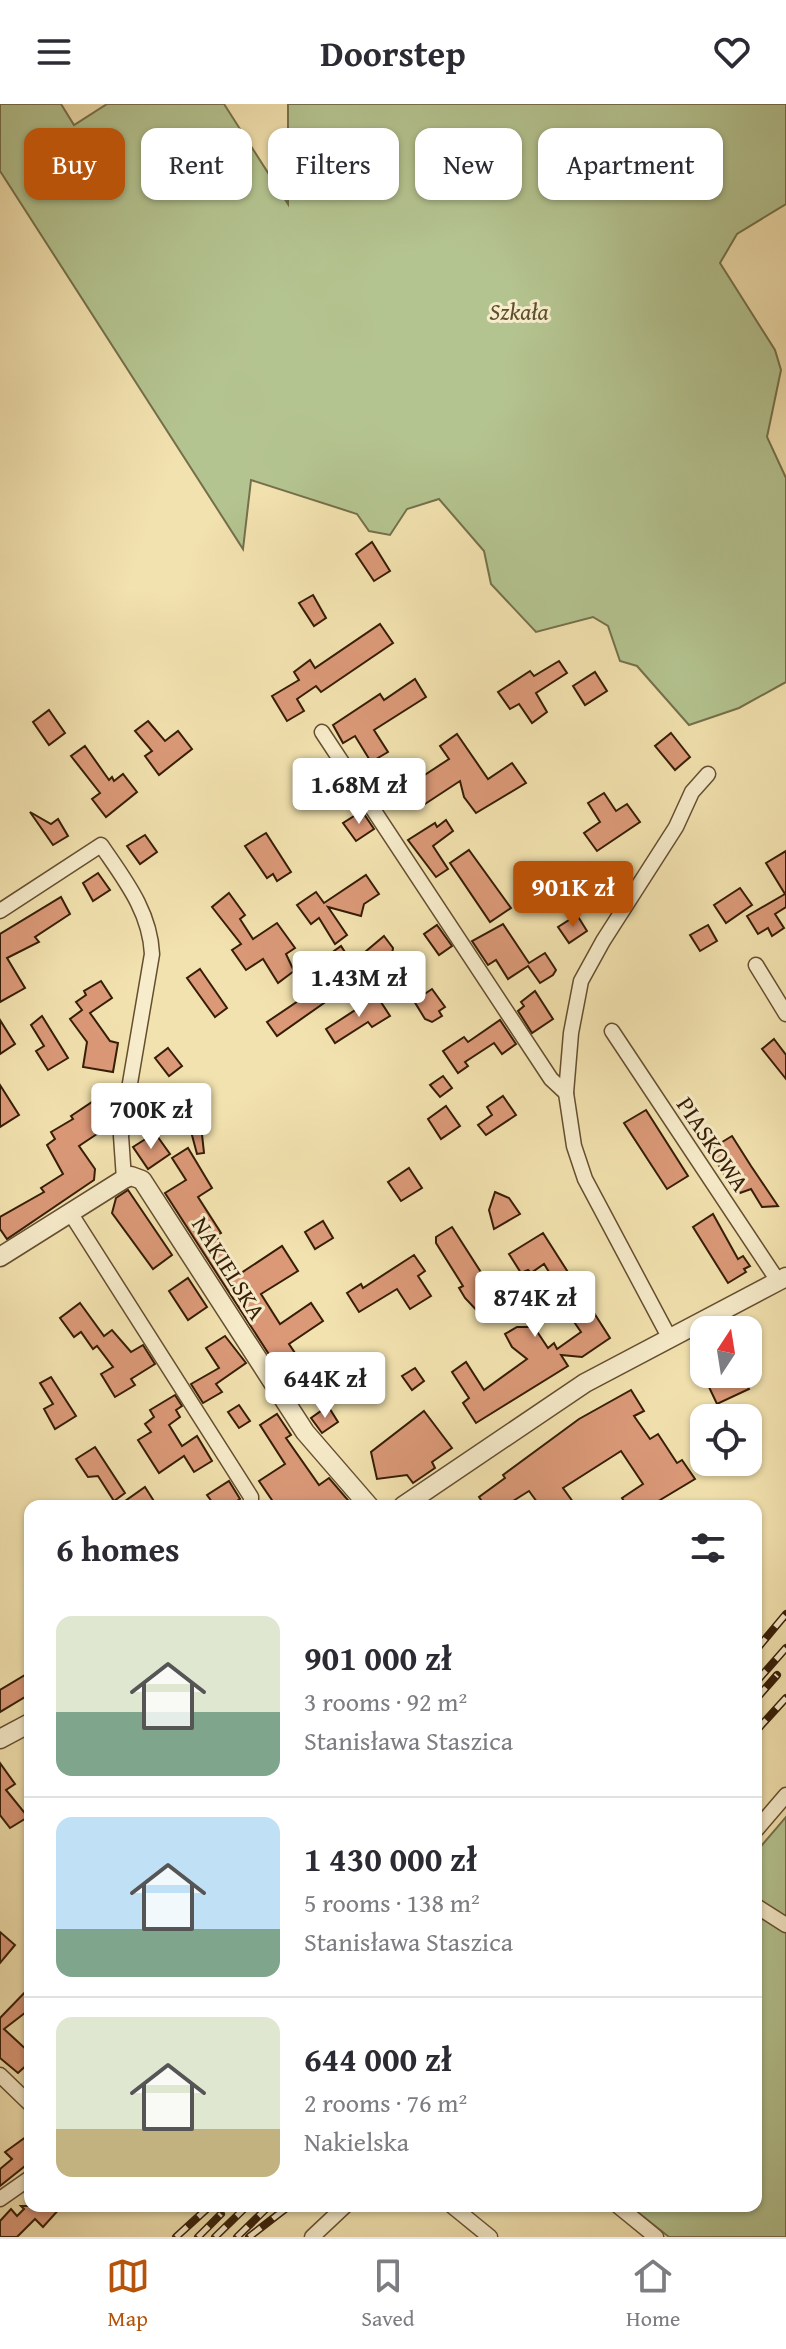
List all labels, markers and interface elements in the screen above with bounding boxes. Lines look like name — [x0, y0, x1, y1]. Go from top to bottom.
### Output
text: Doorstep — [320, 26, 466, 79]
icon: menu — [32, 30, 76, 74]
icon: heart — [710, 30, 754, 74]
chip: Buy — [24, 128, 125, 200]
chip: Rent — [141, 128, 252, 200]
chip: Filters — [268, 128, 399, 200]
chip: New — [415, 128, 522, 200]
chip: Apartment — [538, 128, 723, 200]
park label: Szkała — [489, 294, 549, 329]
pin: 1.68M zł — [276, 758, 442, 826]
text: 1.68M zł — [311, 764, 407, 803]
pin: 901K zł — [499, 861, 647, 929]
text: 901K zł — [531, 867, 615, 906]
pin: 1.43M zł — [276, 951, 442, 1019]
text: 1.43M zł — [311, 957, 407, 996]
pin: 700K zł — [77, 1083, 225, 1151]
text: 700K zł — [109, 1089, 193, 1128]
street label: PIASKOWA — [668, 1090, 758, 1199]
street label: NAKIELSKA — [183, 1209, 275, 1327]
pin: 874K zł — [461, 1271, 609, 1339]
text: 874K zł — [493, 1277, 577, 1316]
north arrow — [690, 1316, 762, 1388]
map controls — [690, 1316, 762, 1476]
pin: 644K zł — [251, 1352, 399, 1420]
text: 644K zł — [283, 1358, 367, 1397]
button: locate — [690, 1404, 762, 1476]
text: 6 homes — [56, 1524, 180, 1573]
icon: filters — [686, 1526, 730, 1570]
text: 901 000 zł — [304, 1633, 452, 1682]
icon: home — [120, 1648, 216, 1744]
text: 3 rooms · 92 m² — [304, 1682, 467, 1721]
text: Stanisława Staszica — [304, 1721, 513, 1760]
text: 1 430 000 zł — [304, 1834, 477, 1883]
icon: home — [120, 1849, 216, 1945]
text: 5 rooms · 138 m² — [304, 1883, 480, 1922]
text: Stanisława Staszica — [304, 1922, 513, 1961]
text: 644 000 zł — [304, 2034, 452, 2083]
icon: home — [120, 2049, 216, 2145]
text: 2 rooms · 76 m² — [304, 2083, 467, 2122]
text: Nakielska — [304, 2122, 409, 2161]
tab: Map — [106, 2254, 150, 2334]
tab: Saved — [361, 2254, 415, 2334]
tab: Home — [626, 2254, 680, 2334]

